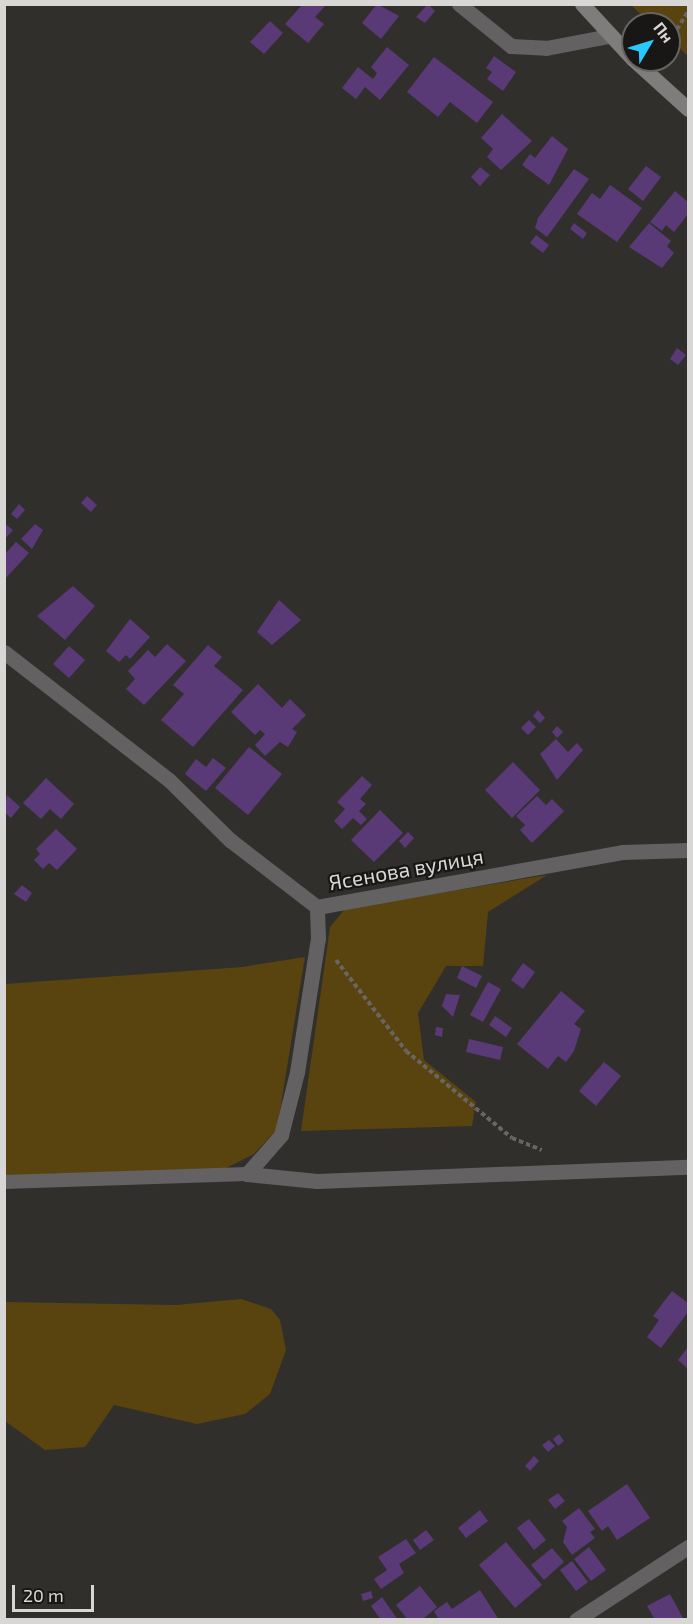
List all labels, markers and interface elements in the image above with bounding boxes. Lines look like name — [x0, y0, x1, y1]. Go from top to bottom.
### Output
north arrow — [621, 12, 681, 72]
text: Пн — [650, 18, 678, 46]
street label: Ясенова вулиця — [327, 843, 485, 895]
scale bar — [15, 1573, 98, 1611]
text: 20 m — [23, 1584, 64, 1606]

